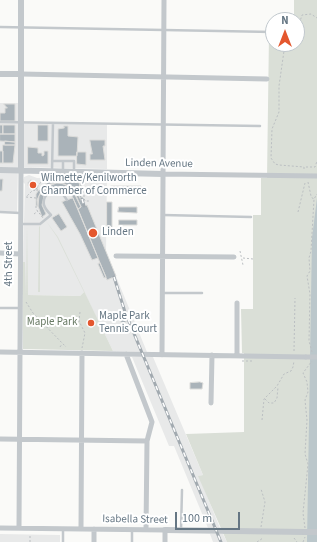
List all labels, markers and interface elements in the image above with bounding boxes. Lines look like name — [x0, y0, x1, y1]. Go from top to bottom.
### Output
north arrow — [265, 12, 305, 52]
text: N — [281, 13, 289, 28]
street label: Linden Avenue — [125, 157, 193, 171]
place label: Wilmette/Kenilworth Chamber of Commerce — [41, 172, 147, 198]
marker: Wilmette/Kenilworth Chamber of Commerce — [28, 180, 38, 190]
place label: Linden — [102, 226, 134, 240]
marker: Linden — [87, 227, 99, 239]
street label: 4th Street — [3, 242, 17, 286]
place label: Maple Park Tennis Court — [99, 310, 157, 336]
park label: Maple Park — [27, 316, 77, 330]
marker: Maple Park Tennis Court — [86, 318, 96, 328]
scale bar — [177, 504, 242, 530]
text: 100 m — [182, 510, 212, 527]
street label: Isabella Street — [102, 513, 168, 527]

